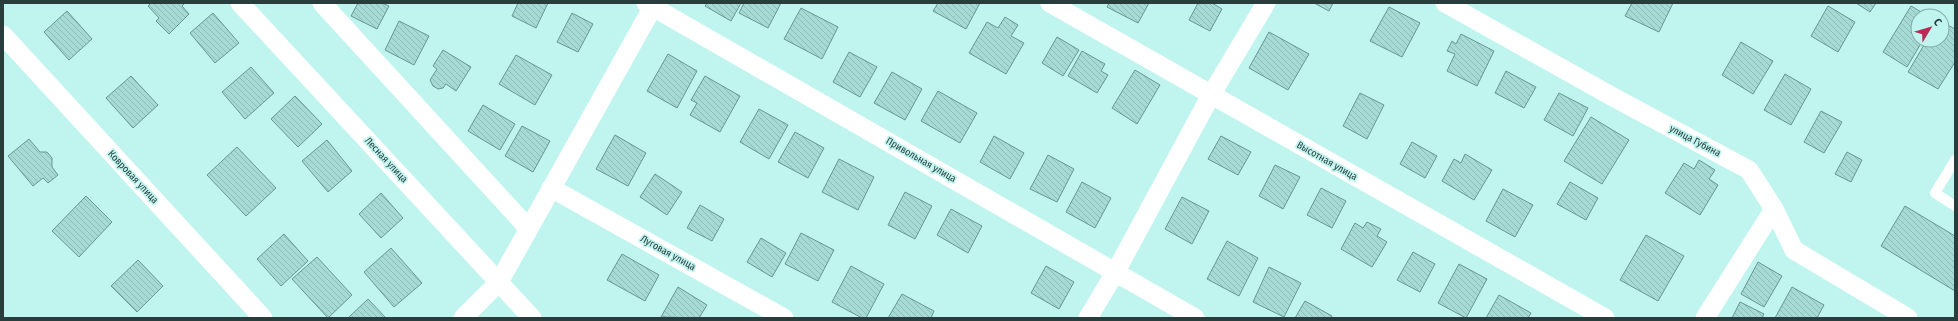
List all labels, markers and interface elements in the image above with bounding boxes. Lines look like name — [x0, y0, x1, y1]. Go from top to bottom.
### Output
north arrow — [1910, 8, 1950, 48]
text: С — [1931, 16, 1945, 29]
street label: улица Губина — [1667, 122, 1723, 160]
street label: Лесная улица — [362, 135, 410, 185]
street label: Привольная улица — [884, 135, 958, 185]
street label: Высотная улица — [1295, 139, 1359, 183]
street label: Ковровая улица — [105, 148, 161, 206]
street label: Луговая улица — [638, 233, 698, 273]

